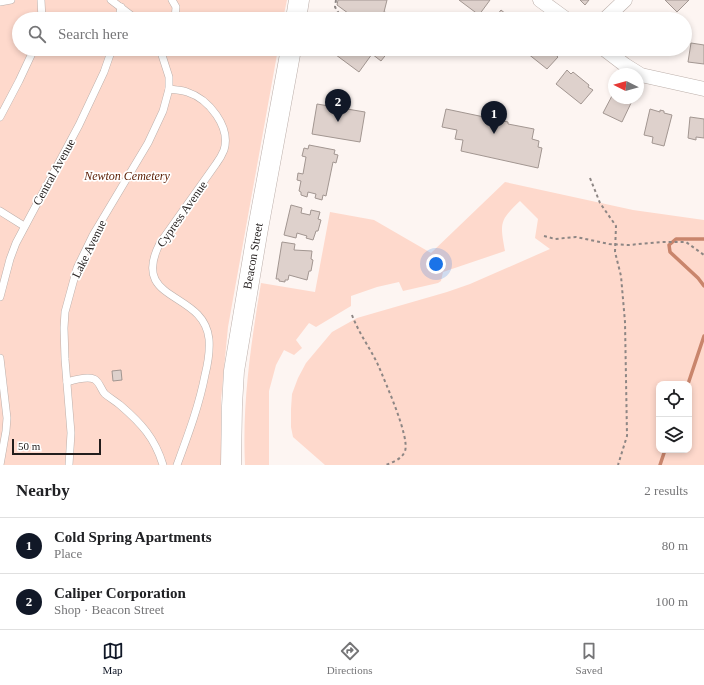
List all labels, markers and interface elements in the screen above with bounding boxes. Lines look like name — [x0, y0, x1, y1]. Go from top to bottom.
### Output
search box — [12, 12, 692, 56]
icon: search — [26, 23, 48, 45]
text: Search here — [58, 26, 128, 42]
north arrow — [608, 68, 644, 104]
pin: 2 — [325, 89, 351, 122]
pin: 1 — [481, 101, 507, 134]
street label: Central Avenue — [30, 136, 78, 208]
park label: Newton Cemetery — [83, 169, 170, 183]
street label: Cypress Avenue — [154, 178, 210, 250]
street label: Lake Avenue — [69, 218, 109, 280]
street label: Beacon Street — [240, 221, 266, 290]
your location — [426, 254, 446, 274]
map controls — [656, 381, 692, 453]
button: locate — [656, 381, 692, 417]
button: layers — [656, 417, 692, 453]
scale bar — [12, 437, 101, 456]
text: 50 m — [18, 440, 40, 452]
text: Nearby — [16, 481, 70, 500]
text: 2 results — [644, 483, 688, 498]
text: Cold Spring Apartments — [54, 529, 212, 545]
text: 1 — [26, 538, 32, 553]
text: 80 m — [662, 538, 688, 553]
text: Place — [54, 546, 82, 561]
text: Caliper Corporation — [54, 585, 186, 601]
text: 2 — [26, 594, 32, 609]
text: 100 m — [655, 594, 688, 609]
text: Shop · Beacon Street — [54, 602, 164, 617]
tab: Map — [102, 640, 124, 676]
tab: Directions — [327, 640, 372, 676]
tab: Saved — [576, 640, 602, 676]

